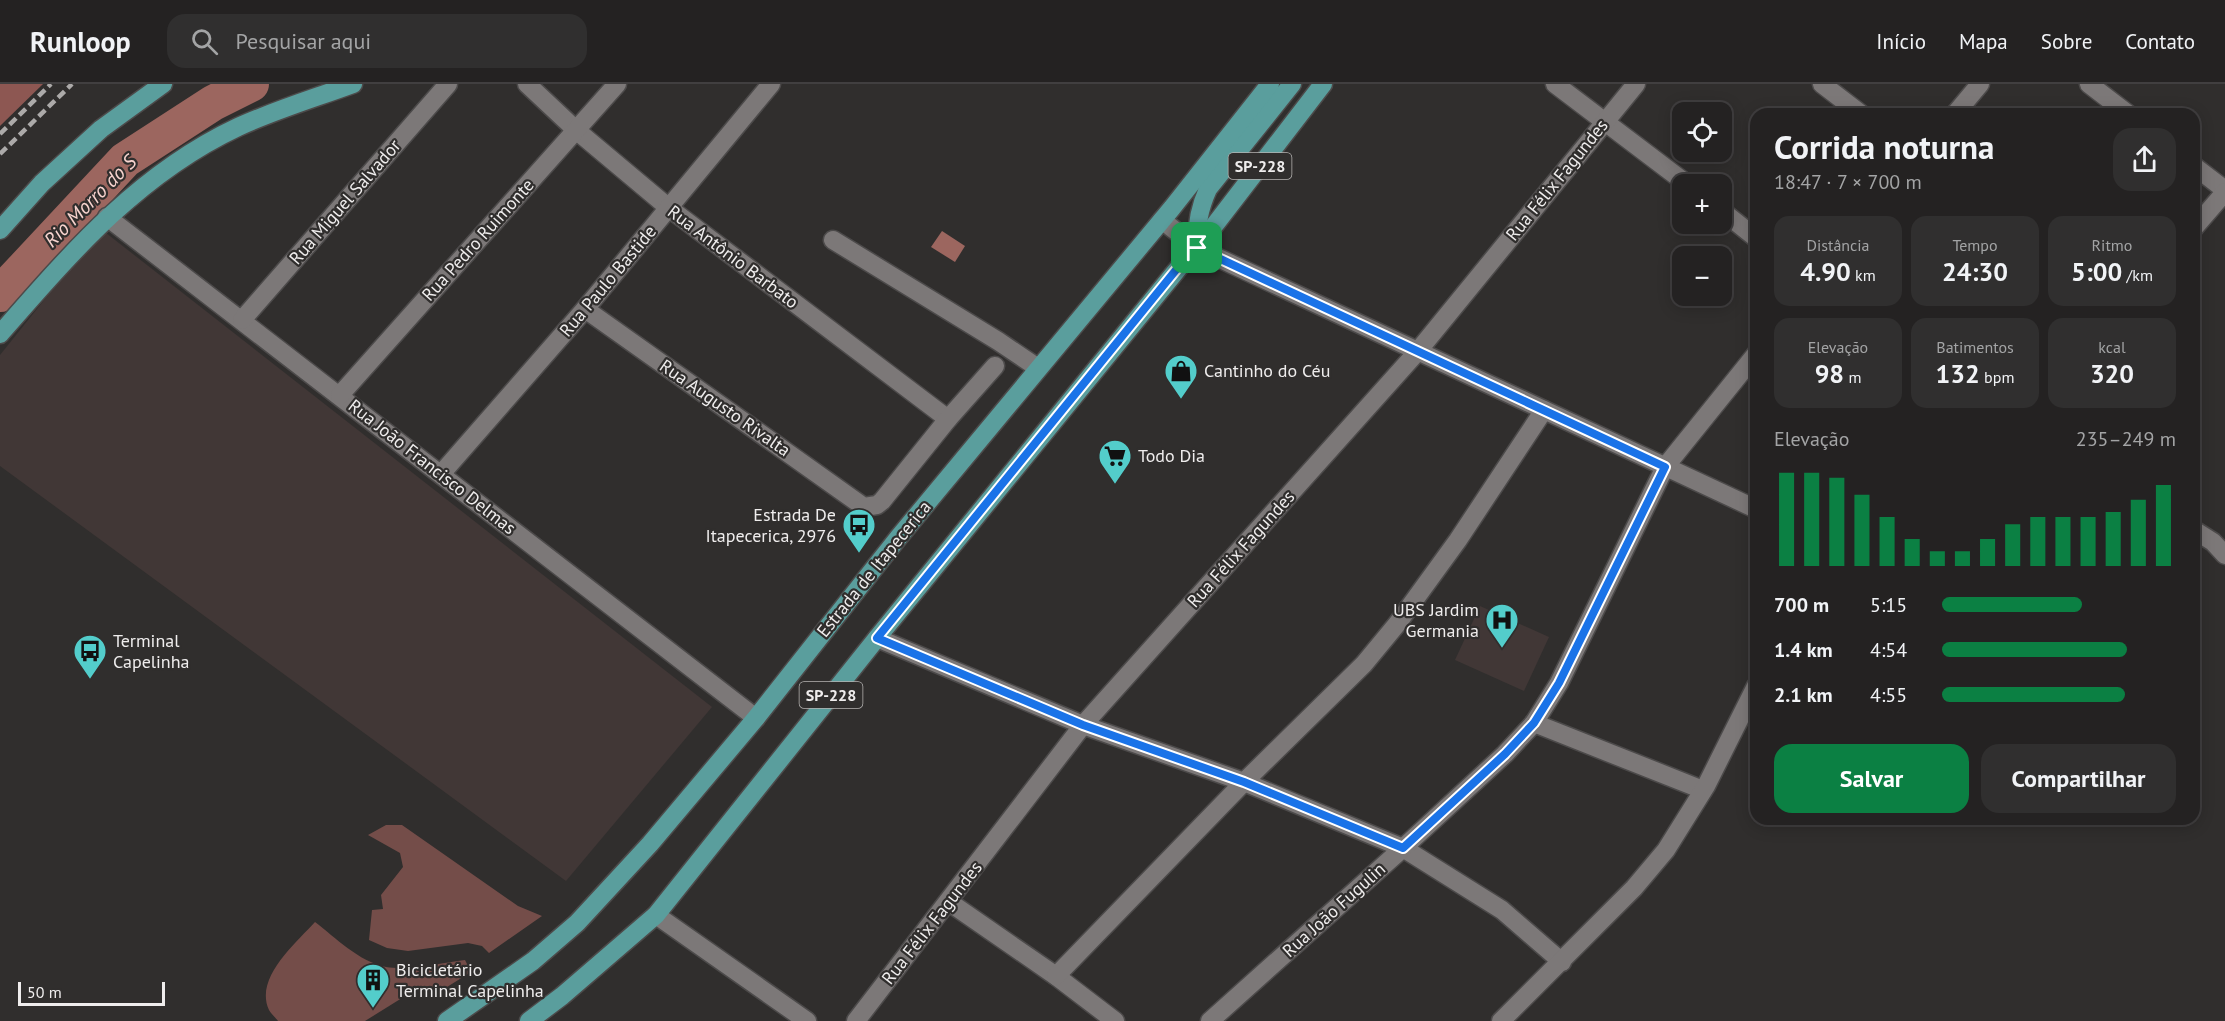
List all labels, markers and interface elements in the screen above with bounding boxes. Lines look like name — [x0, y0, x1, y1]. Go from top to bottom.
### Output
search box — [167, 14, 587, 68]
text: Runloop — [30, 23, 131, 60]
icon: search — [188, 25, 221, 58]
text: Pesquisar aqui — [236, 27, 371, 55]
text: Início — [1876, 28, 1926, 55]
text: Mapa — [1959, 28, 2008, 55]
text: Sobre — [2041, 28, 2092, 55]
text: Contato — [2125, 28, 2195, 55]
map controls — [1672, 102, 1732, 306]
button: locate — [1672, 102, 1732, 162]
street label: Rua Félix Fagundes — [1501, 114, 1613, 245]
text: Corrida noturna — [1774, 125, 1994, 168]
button: share — [2113, 128, 2176, 191]
street label: Rua Miguel Salvador — [284, 134, 405, 269]
water label: Rio Morro do S — [38, 148, 143, 253]
road number: SP-228 — [1228, 153, 1292, 179]
text: 18:47 · 7 × 700 m — [1774, 169, 1922, 195]
street label: Rua Pedro Ruimonte — [417, 174, 539, 306]
button: + — [1672, 174, 1732, 234]
street label: Rua Antônio Barbato — [663, 200, 803, 313]
street label: Rua Paulo Bastide — [554, 220, 661, 341]
pin — [1171, 222, 1222, 273]
icon: arrive — [1180, 231, 1213, 264]
text: Distância — [1806, 235, 1870, 255]
text: Tempo — [1952, 235, 1998, 255]
text: Ritmo — [2092, 235, 2132, 255]
button: − — [1672, 246, 1732, 306]
text: 4.90 — [1800, 255, 1851, 288]
text: 24:30 — [1942, 255, 2008, 288]
text: 5:00 — [2071, 255, 2122, 288]
text: km — [1851, 265, 1876, 285]
text: /km — [2122, 265, 2153, 285]
text: Elevação — [1808, 337, 1868, 357]
text: Batimentos — [1936, 337, 2014, 357]
text: kcal — [2098, 337, 2126, 357]
shop icon: Cantinho do Céu — [1163, 353, 1199, 400]
street label: Rua Augusto Rivalta — [655, 354, 795, 461]
text: 98 — [1815, 357, 1844, 390]
text: 132 — [1936, 357, 1980, 390]
text: 320 — [2090, 357, 2134, 390]
place label: Cantinho do Céu — [1204, 359, 1330, 382]
text: m — [1844, 367, 1861, 387]
text: bpm — [1980, 367, 2014, 387]
street label: Rua João Francisco Delmas — [344, 394, 521, 539]
text: Elevação — [1774, 426, 1850, 452]
text: 235–249 m — [2076, 426, 2176, 452]
supermarket icon: Todo Dia — [1097, 438, 1133, 485]
place label: Todo Dia — [1138, 444, 1205, 467]
street label: Rua Félix Fagundes — [1182, 485, 1299, 612]
street label: Estrada de Itapecerica — [811, 496, 936, 642]
place label: Estrada De Itapecerica, 2976 — [706, 503, 836, 547]
bus stop icon: Estrada De Itapecerica, 2976 — [841, 507, 877, 554]
text: 700 m — [1774, 592, 1829, 618]
text: 5:15 — [1870, 592, 1907, 618]
place label: UBS Jardim Germania — [1393, 598, 1479, 642]
hospital icon: UBS Jardim Germania — [1484, 602, 1520, 649]
place label: Terminal Capelinha — [113, 629, 189, 673]
bus stop icon: Terminal Capelinha — [72, 633, 108, 680]
text: 1.4 km — [1774, 637, 1833, 663]
text: 4:54 — [1870, 637, 1907, 663]
road number: SP-228 — [800, 682, 862, 708]
text: 2.1 km — [1774, 682, 1833, 708]
text: 4:55 — [1870, 682, 1907, 708]
button: Salvar — [1774, 744, 1969, 813]
button: Compartilhar — [1981, 744, 2176, 813]
street label: Rua Félix Fagundes — [876, 857, 987, 989]
street label: Rua João Fugulin — [1277, 857, 1390, 962]
place label: Bicicletário Terminal Capelinha — [396, 958, 544, 1002]
building icon: Bicicletário Terminal Capelinha — [355, 962, 391, 1009]
scale bar — [18, 979, 165, 1006]
text: 50 m — [27, 982, 62, 1002]

